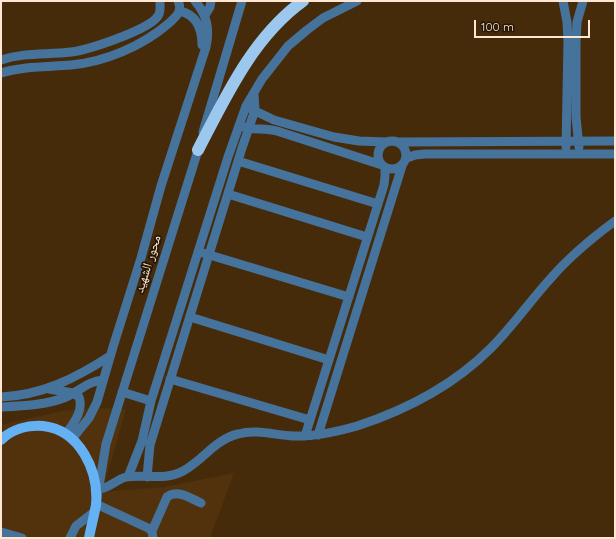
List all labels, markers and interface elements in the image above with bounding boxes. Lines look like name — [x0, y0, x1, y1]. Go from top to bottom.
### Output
scale bar — [476, 12, 592, 38]
text: 100 m — [481, 19, 514, 34]
street label: محور الشهيد — [131, 233, 165, 295]

